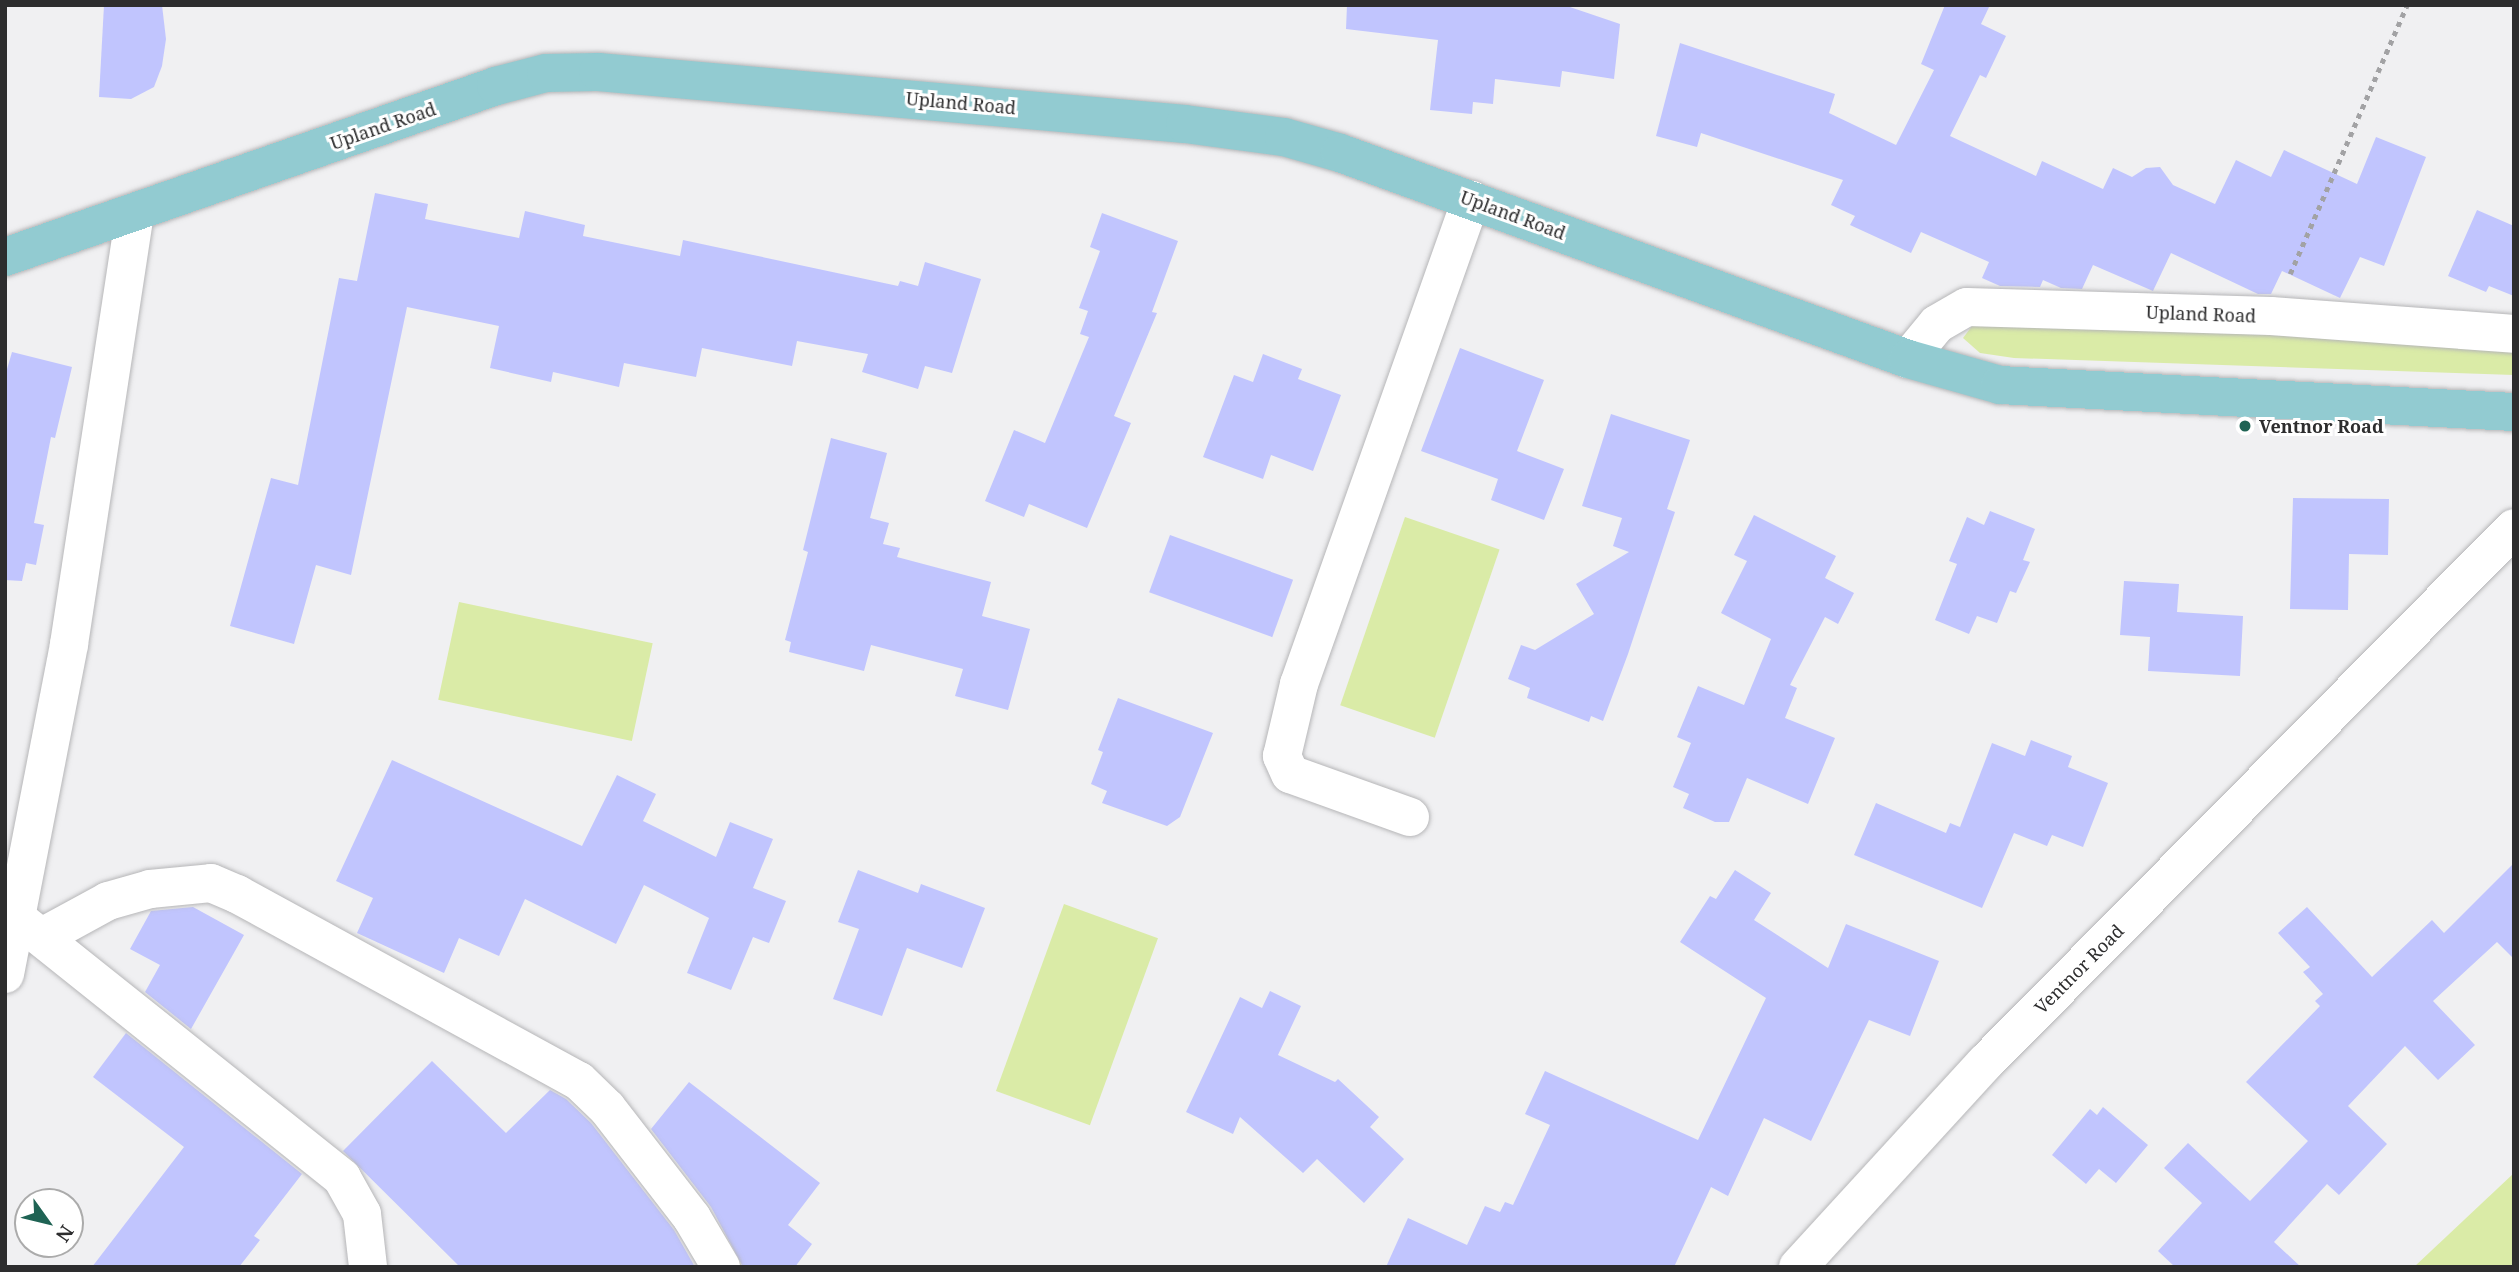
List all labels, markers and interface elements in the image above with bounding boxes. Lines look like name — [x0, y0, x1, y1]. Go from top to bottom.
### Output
street label: Upland Road — [905, 87, 1017, 119]
street label: Upland Road — [327, 98, 439, 154]
street label: Upland Road — [1457, 186, 1569, 244]
street label: Upland Road — [2145, 301, 2257, 327]
place label: Ventnor Road — [2259, 415, 2384, 437]
marker: Ventnor Road — [2237, 418, 2253, 434]
street label: Ventnor Road — [2030, 920, 2128, 1018]
north arrow — [14, 1188, 84, 1258]
text: N — [50, 1220, 80, 1247]

